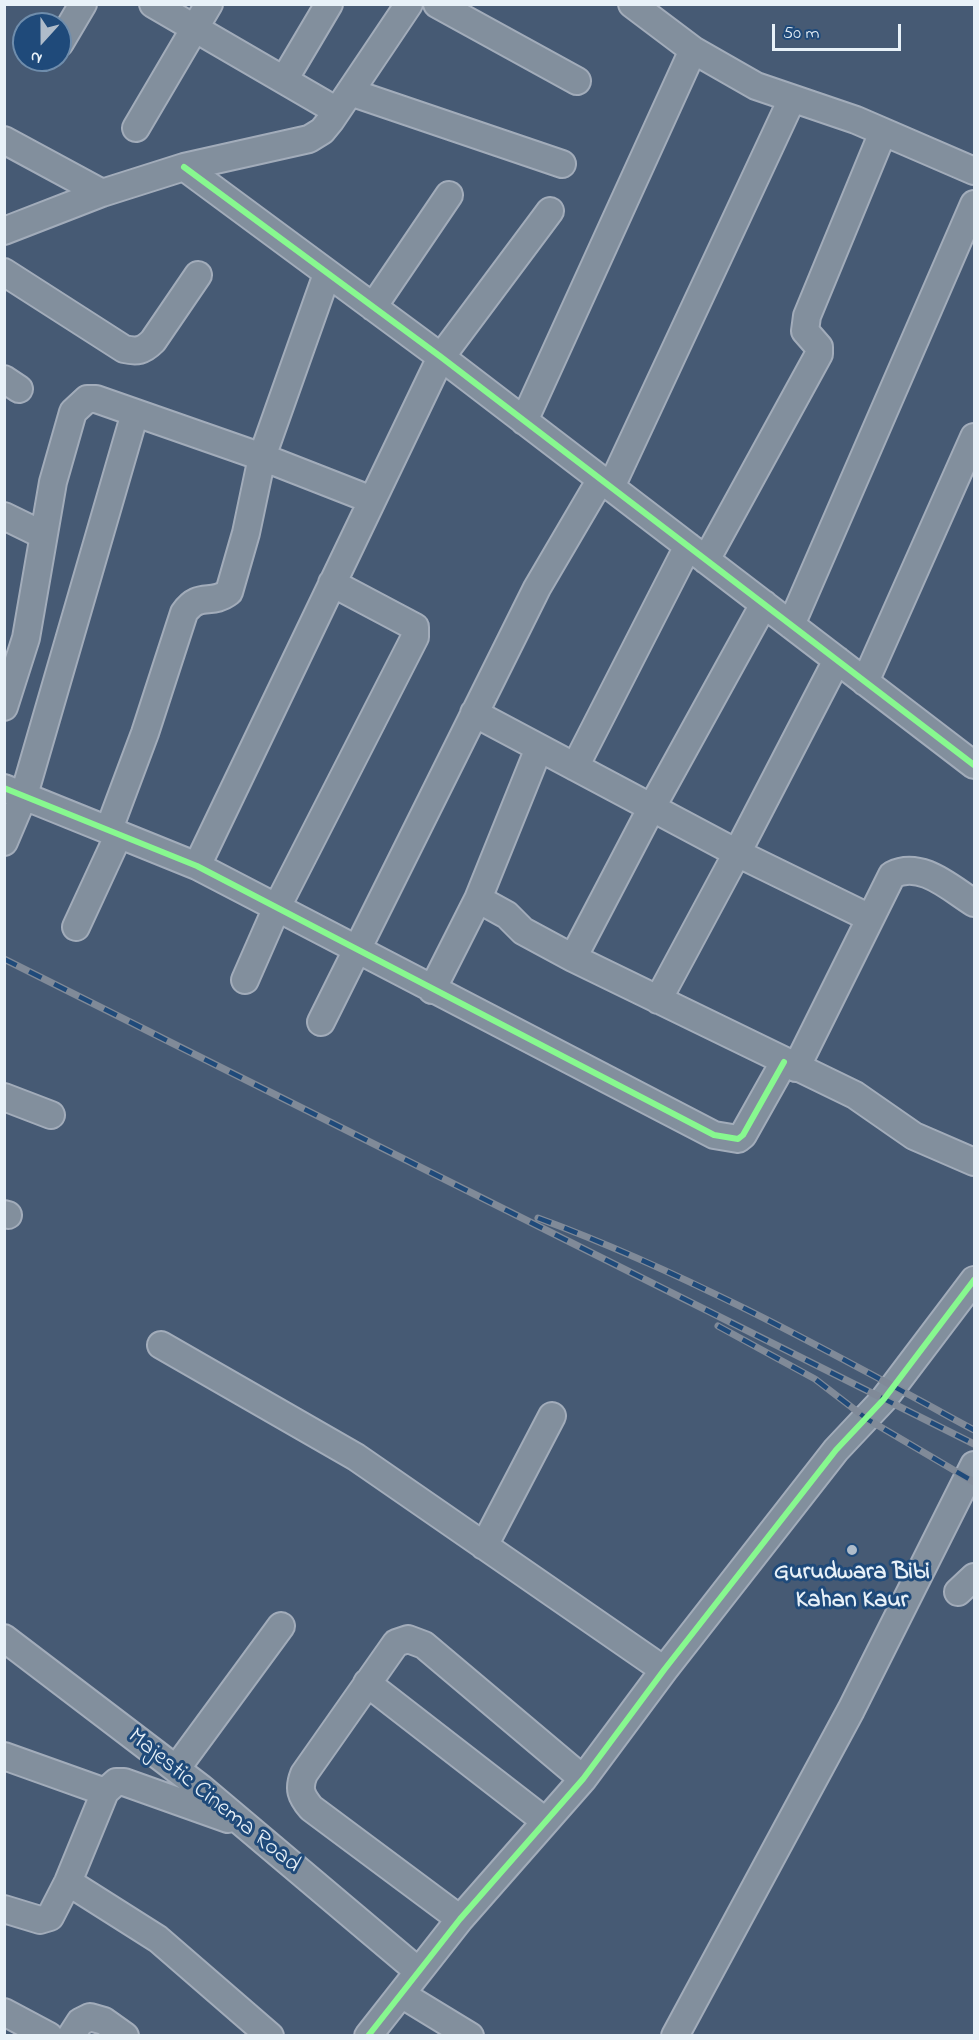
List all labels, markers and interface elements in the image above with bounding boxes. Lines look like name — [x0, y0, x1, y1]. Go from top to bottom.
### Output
north arrow — [12, 12, 72, 72]
scale bar — [775, 12, 904, 50]
text: 50 m — [783, 21, 820, 47]
text: N — [27, 44, 46, 70]
marker: Gurudwara Bibi Kahan Kaur — [845, 1543, 859, 1557]
place label: Gurudwara Bibi Kahan Kaur — [774, 1560, 930, 1616]
street label: Majestic Cinema Road — [121, 1723, 305, 1881]

